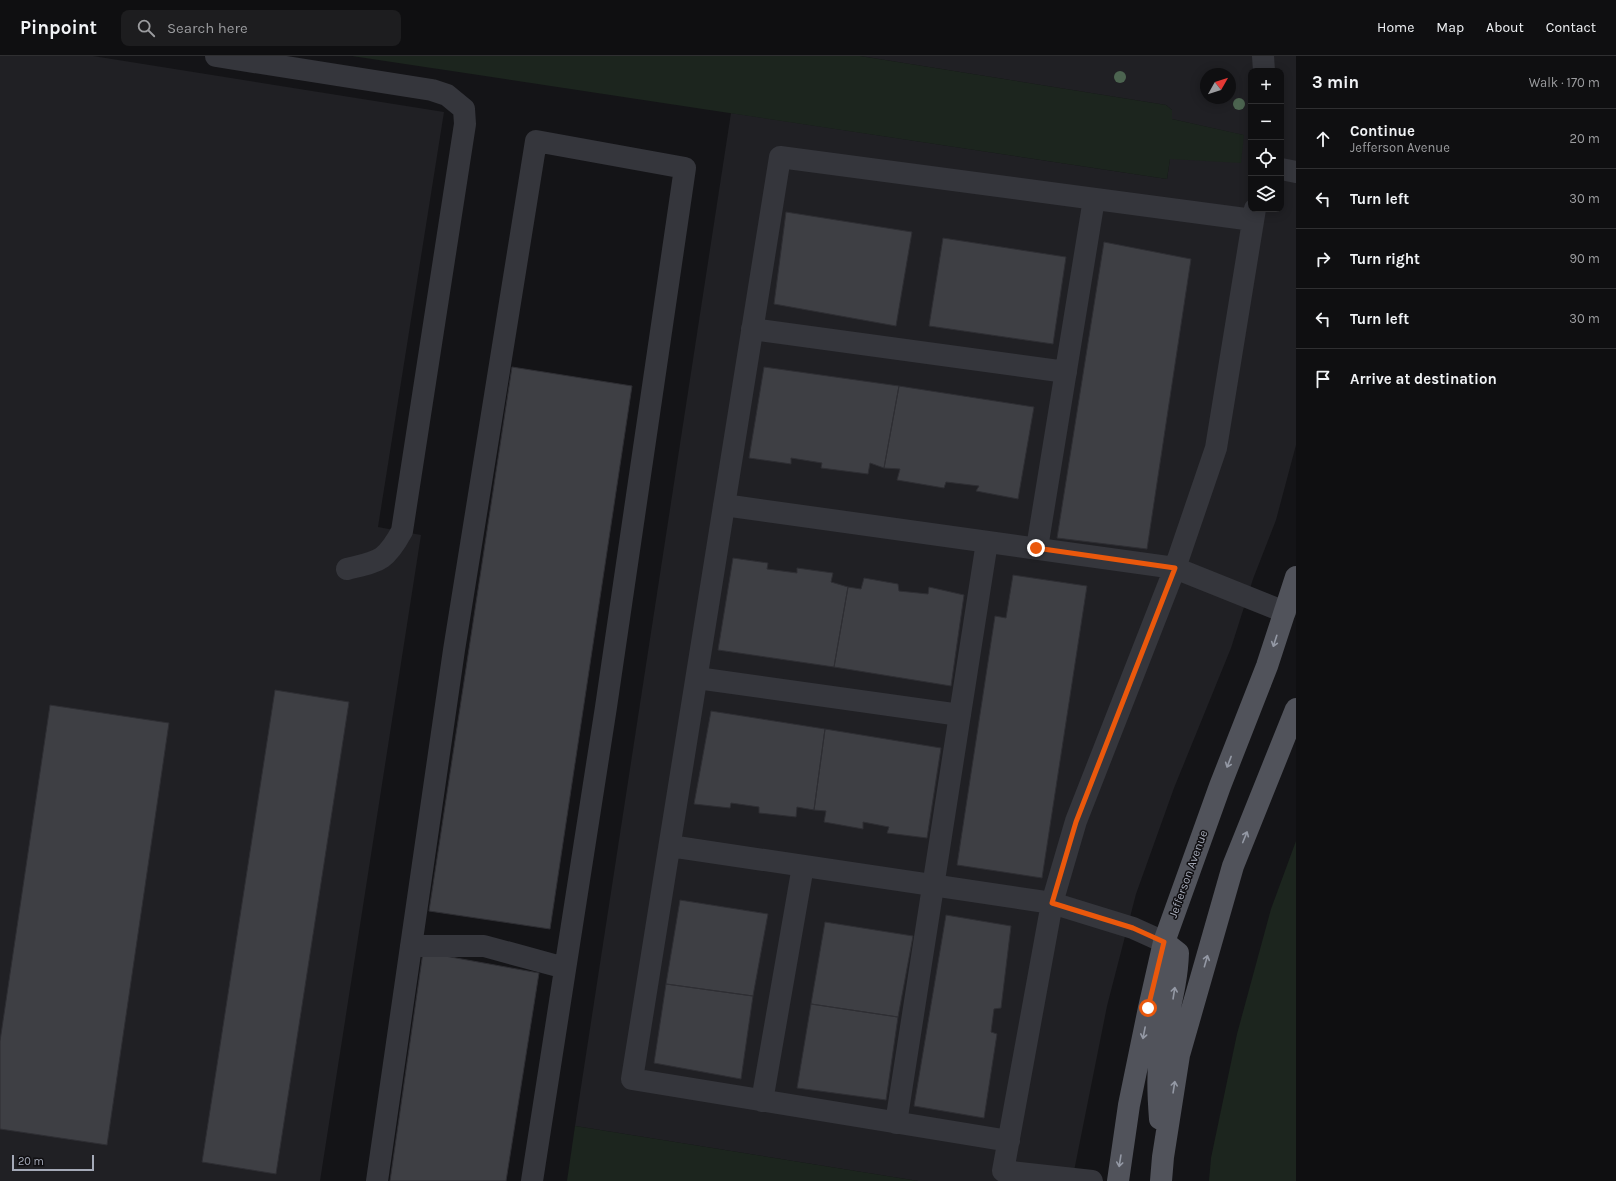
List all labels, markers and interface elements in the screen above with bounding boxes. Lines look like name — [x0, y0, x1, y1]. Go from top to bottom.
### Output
search box — [121, 10, 401, 46]
text: Pinpoint — [20, 17, 97, 39]
icon: search — [135, 17, 157, 39]
text: Search here — [167, 19, 248, 37]
text: Home — [1377, 19, 1414, 36]
text: Map — [1436, 19, 1464, 36]
text: About — [1486, 19, 1524, 36]
text: Contact — [1546, 19, 1596, 36]
north arrow — [1200, 68, 1236, 104]
map controls — [1248, 68, 1284, 212]
button: + — [1248, 68, 1284, 104]
text: 3 min — [1312, 72, 1359, 92]
text: Walk · 170 m — [1529, 75, 1600, 90]
button: − — [1248, 104, 1284, 140]
text: Continue — [1350, 122, 1415, 140]
icon: ahead — [1312, 128, 1334, 150]
text: 20 m — [1570, 131, 1600, 146]
button: locate — [1248, 140, 1284, 176]
text: Jefferson Avenue — [1350, 140, 1450, 155]
button: layers — [1248, 176, 1284, 212]
icon: left — [1312, 188, 1334, 210]
text: Turn left — [1350, 190, 1409, 208]
text: 30 m — [1569, 191, 1600, 206]
icon: right — [1312, 248, 1334, 270]
text: Turn right — [1350, 250, 1420, 268]
text: 90 m — [1569, 251, 1600, 266]
icon: left — [1312, 308, 1334, 330]
text: Turn left — [1350, 310, 1409, 328]
text: 30 m — [1569, 311, 1600, 326]
icon: arrive — [1312, 368, 1334, 390]
text: Arrive at destination — [1350, 370, 1497, 388]
route end — [1027, 539, 1045, 557]
one-way arrow — [1271, 634, 1278, 647]
one-way arrow — [1225, 756, 1233, 768]
street label: Jefferson Avenue — [1166, 828, 1210, 920]
one-way arrow — [1242, 832, 1249, 844]
one-way arrow — [1203, 955, 1210, 968]
one-way arrow — [1170, 987, 1178, 1000]
route start — [1139, 999, 1157, 1017]
one-way arrow — [1139, 1026, 1147, 1039]
one-way arrow — [1170, 1081, 1178, 1094]
scale bar — [12, 1153, 94, 1172]
one-way arrow — [1116, 1154, 1124, 1167]
text: 20 m — [18, 1155, 44, 1168]

